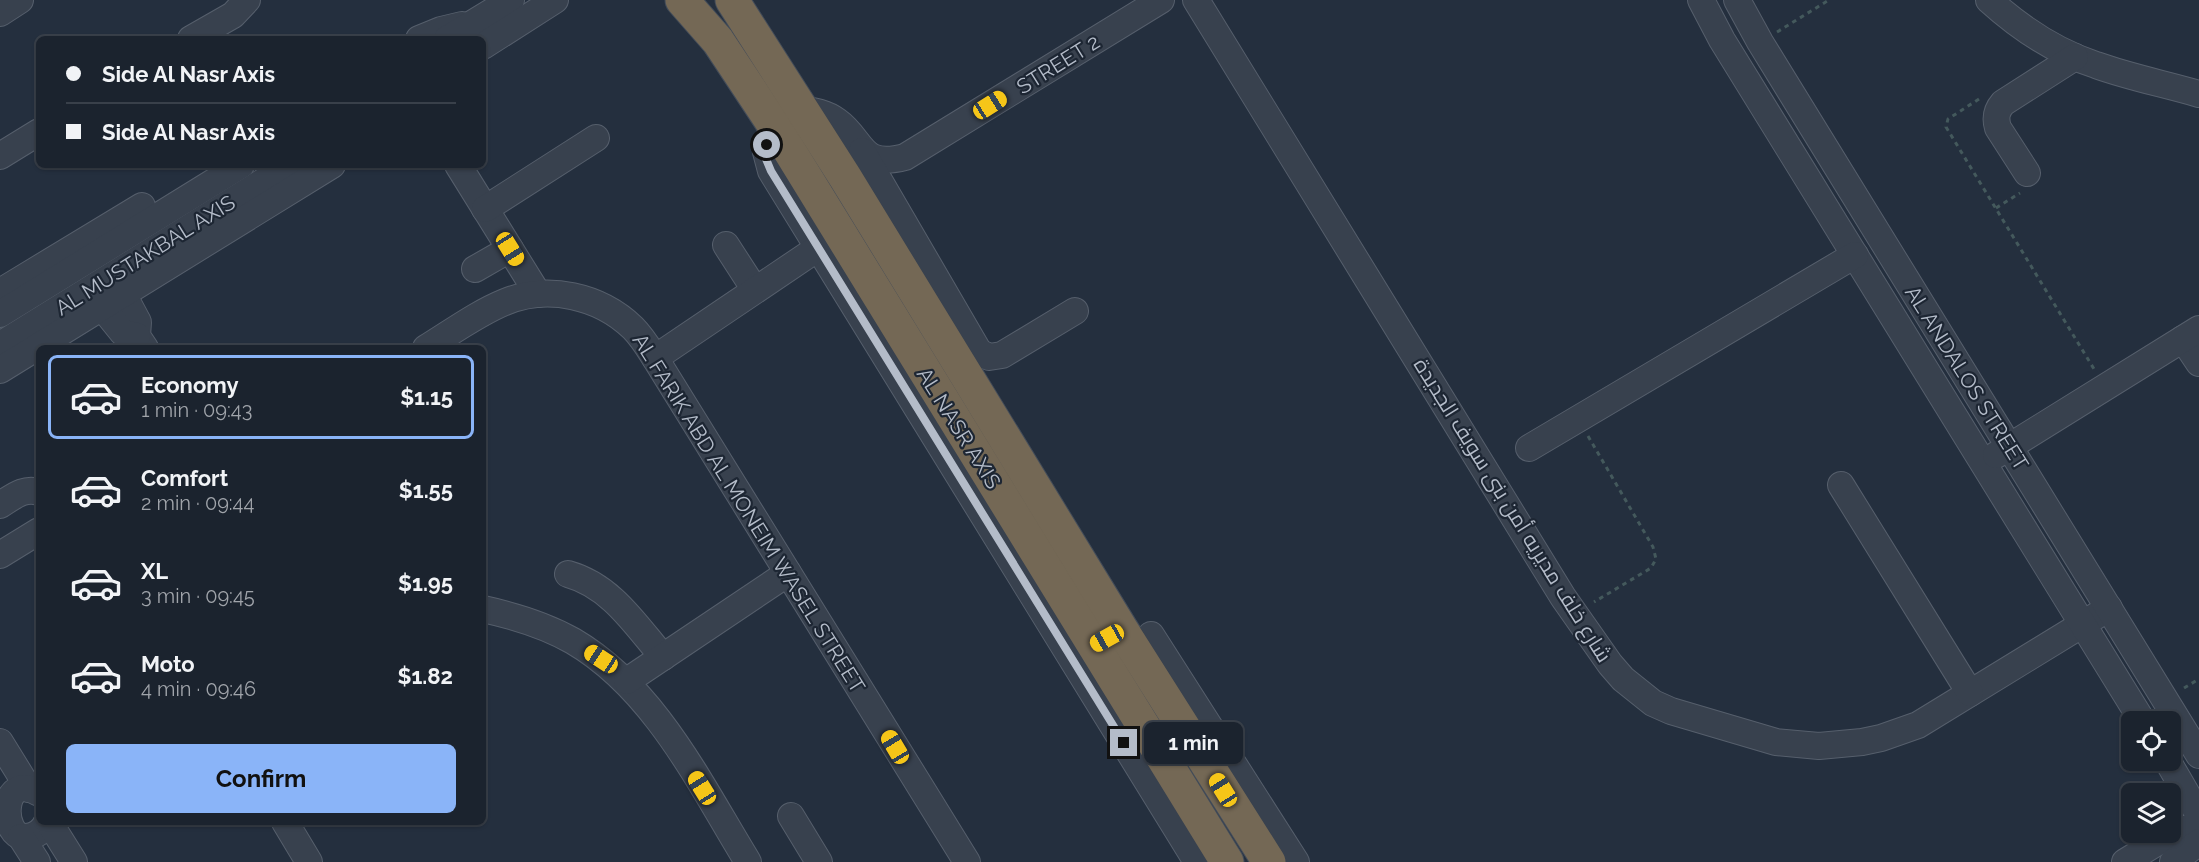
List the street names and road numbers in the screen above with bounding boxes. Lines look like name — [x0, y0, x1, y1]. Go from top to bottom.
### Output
street label: STREET 2 — [1012, 29, 1104, 99]
street label: AL MUSTAKBAL AXIS — [51, 189, 240, 320]
street label: AL ANDALOS STREET — [1900, 281, 2034, 475]
street label: AL FARIK ABD AL MONEIM WASEL STREET — [627, 329, 871, 697]
street label: شارع خلف مديريه أمن بنى سويف الجديدة — [1407, 353, 1617, 668]
street label: AL NASR AXIS — [912, 363, 1006, 493]

